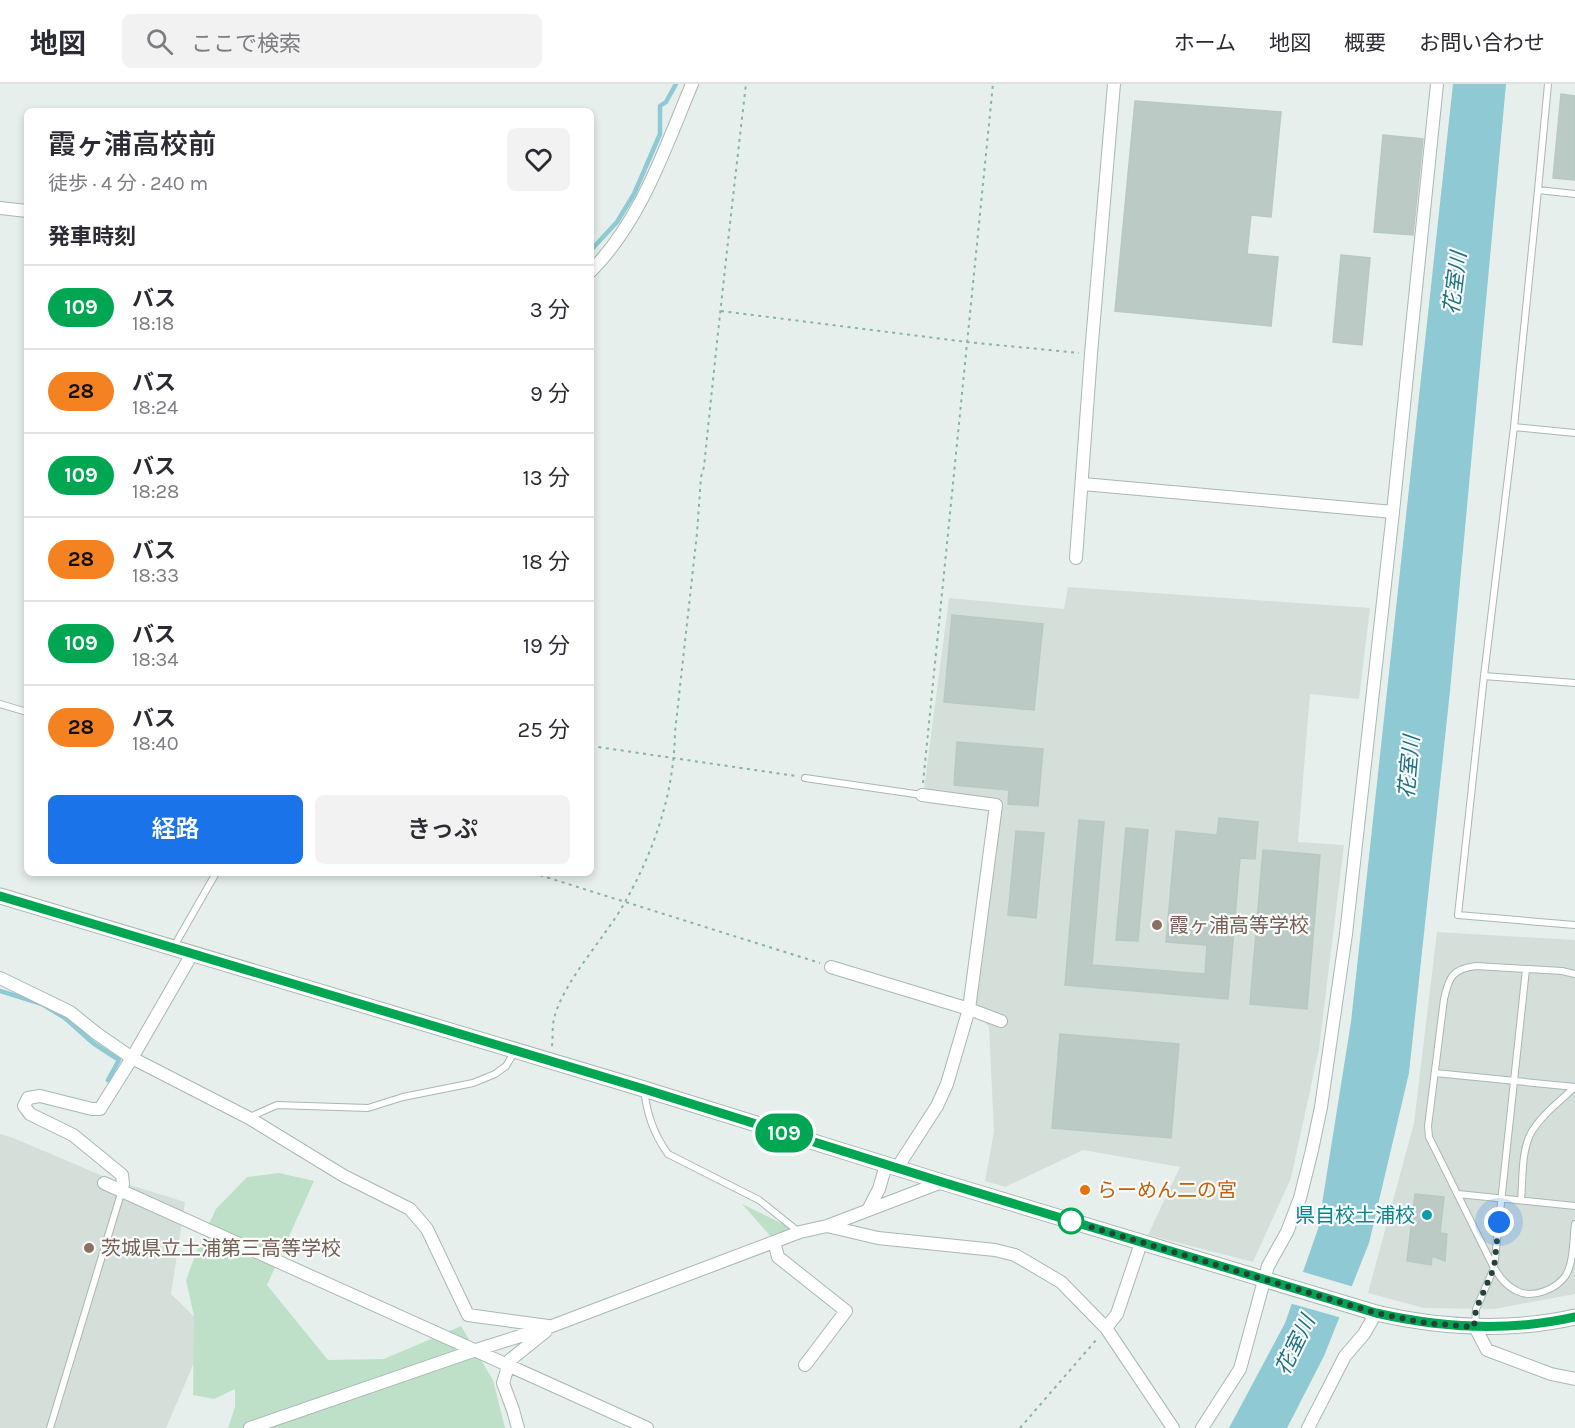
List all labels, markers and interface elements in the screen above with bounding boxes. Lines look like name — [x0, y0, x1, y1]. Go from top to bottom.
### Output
search box — [122, 14, 542, 68]
icon: search — [143, 25, 176, 58]
text: 地図 — [30, 27, 86, 60]
text: ここで検索 — [191, 31, 301, 57]
text: ホーム — [1174, 31, 1236, 55]
text: 地図 — [1269, 31, 1311, 55]
text: 概要 — [1344, 31, 1386, 55]
text: お問い合わせ — [1419, 31, 1545, 55]
text: 霞ヶ浦高校前 — [48, 128, 216, 161]
button: heart — [507, 128, 570, 191]
text: 徒歩 · 4 分 · 240 m — [48, 172, 208, 195]
text: 発車時刻 — [48, 224, 136, 250]
water label: 花室川 — [1439, 248, 1471, 316]
text: バス — [132, 286, 176, 312]
text: 109 — [64, 295, 98, 319]
text: 3 分 — [530, 297, 570, 323]
text: 18:18 — [132, 312, 174, 335]
text: バス — [132, 370, 176, 396]
text: 28 — [68, 379, 94, 403]
text: 9 分 — [530, 381, 570, 407]
text: 18:24 — [132, 396, 178, 419]
text: バス — [132, 454, 176, 480]
text: 109 — [64, 463, 98, 487]
text: 13 分 — [523, 465, 570, 491]
text: 18:28 — [132, 480, 179, 503]
text: バス — [132, 538, 176, 564]
text: 28 — [68, 547, 94, 571]
text: 18 分 — [522, 549, 570, 575]
text: 18:33 — [132, 564, 179, 587]
text: バス — [132, 622, 176, 648]
text: 109 — [64, 631, 98, 655]
text: 19 分 — [523, 633, 570, 659]
text: 18:34 — [132, 648, 179, 671]
text: バス — [132, 706, 176, 732]
text: 28 — [68, 715, 94, 739]
text: 25 分 — [518, 717, 570, 743]
text: 18:40 — [132, 732, 179, 755]
water label: 花室川 — [1394, 733, 1424, 799]
button: 経路 — [48, 795, 303, 864]
button: きっぷ — [315, 795, 570, 864]
place label: 霞ヶ浦高等学校 — [1169, 914, 1309, 937]
marker: 霞ヶ浦高等学校 — [1150, 918, 1164, 932]
line badge: 109 — [750, 1114, 818, 1152]
text: 109 — [767, 1121, 801, 1145]
place label: らーめん二の宮 — [1097, 1179, 1237, 1202]
marker: らーめん二の宮 — [1078, 1183, 1092, 1197]
place label: 県自校土浦校 — [1295, 1204, 1415, 1227]
your location — [1484, 1207, 1514, 1237]
unlabelled marker — [1058, 1208, 1084, 1234]
marker: 県自校土浦校 — [1420, 1208, 1434, 1222]
place label: 茨城県立土浦第三高等学校 — [101, 1237, 341, 1260]
marker: 茨城県立土浦第三高等学校 — [82, 1241, 96, 1255]
water label: 花室川 — [1270, 1310, 1320, 1379]

